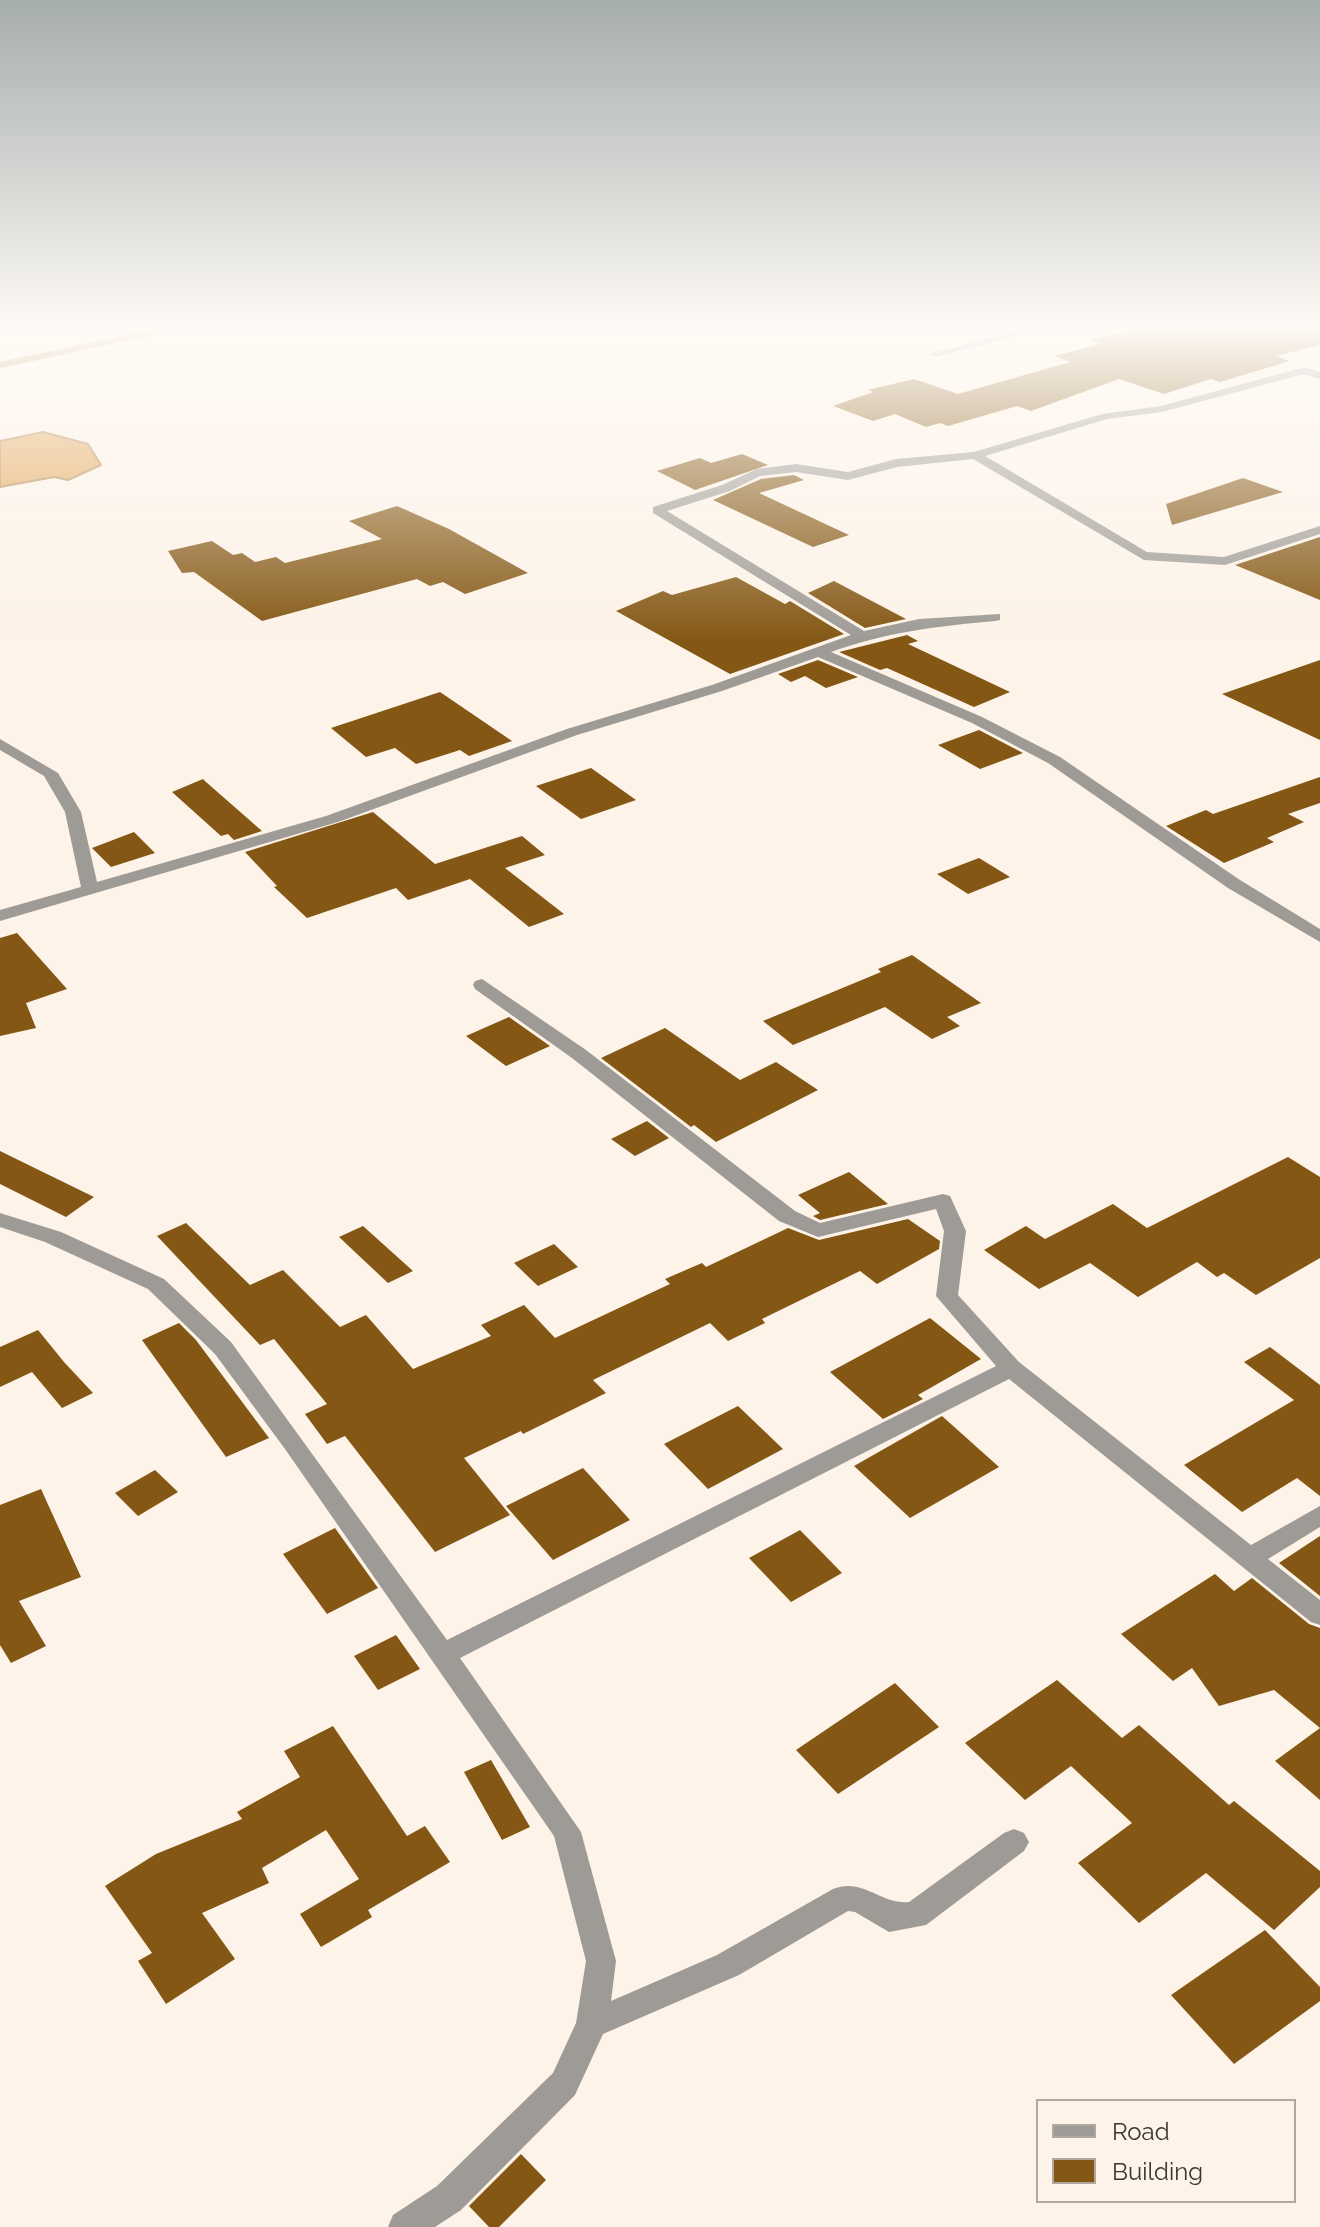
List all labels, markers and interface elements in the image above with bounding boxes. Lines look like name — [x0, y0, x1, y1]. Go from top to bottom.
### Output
legend — [1036, 2099, 1296, 2203]
text: Road — [1112, 2117, 1170, 2146]
text: Building — [1112, 2157, 1203, 2186]

